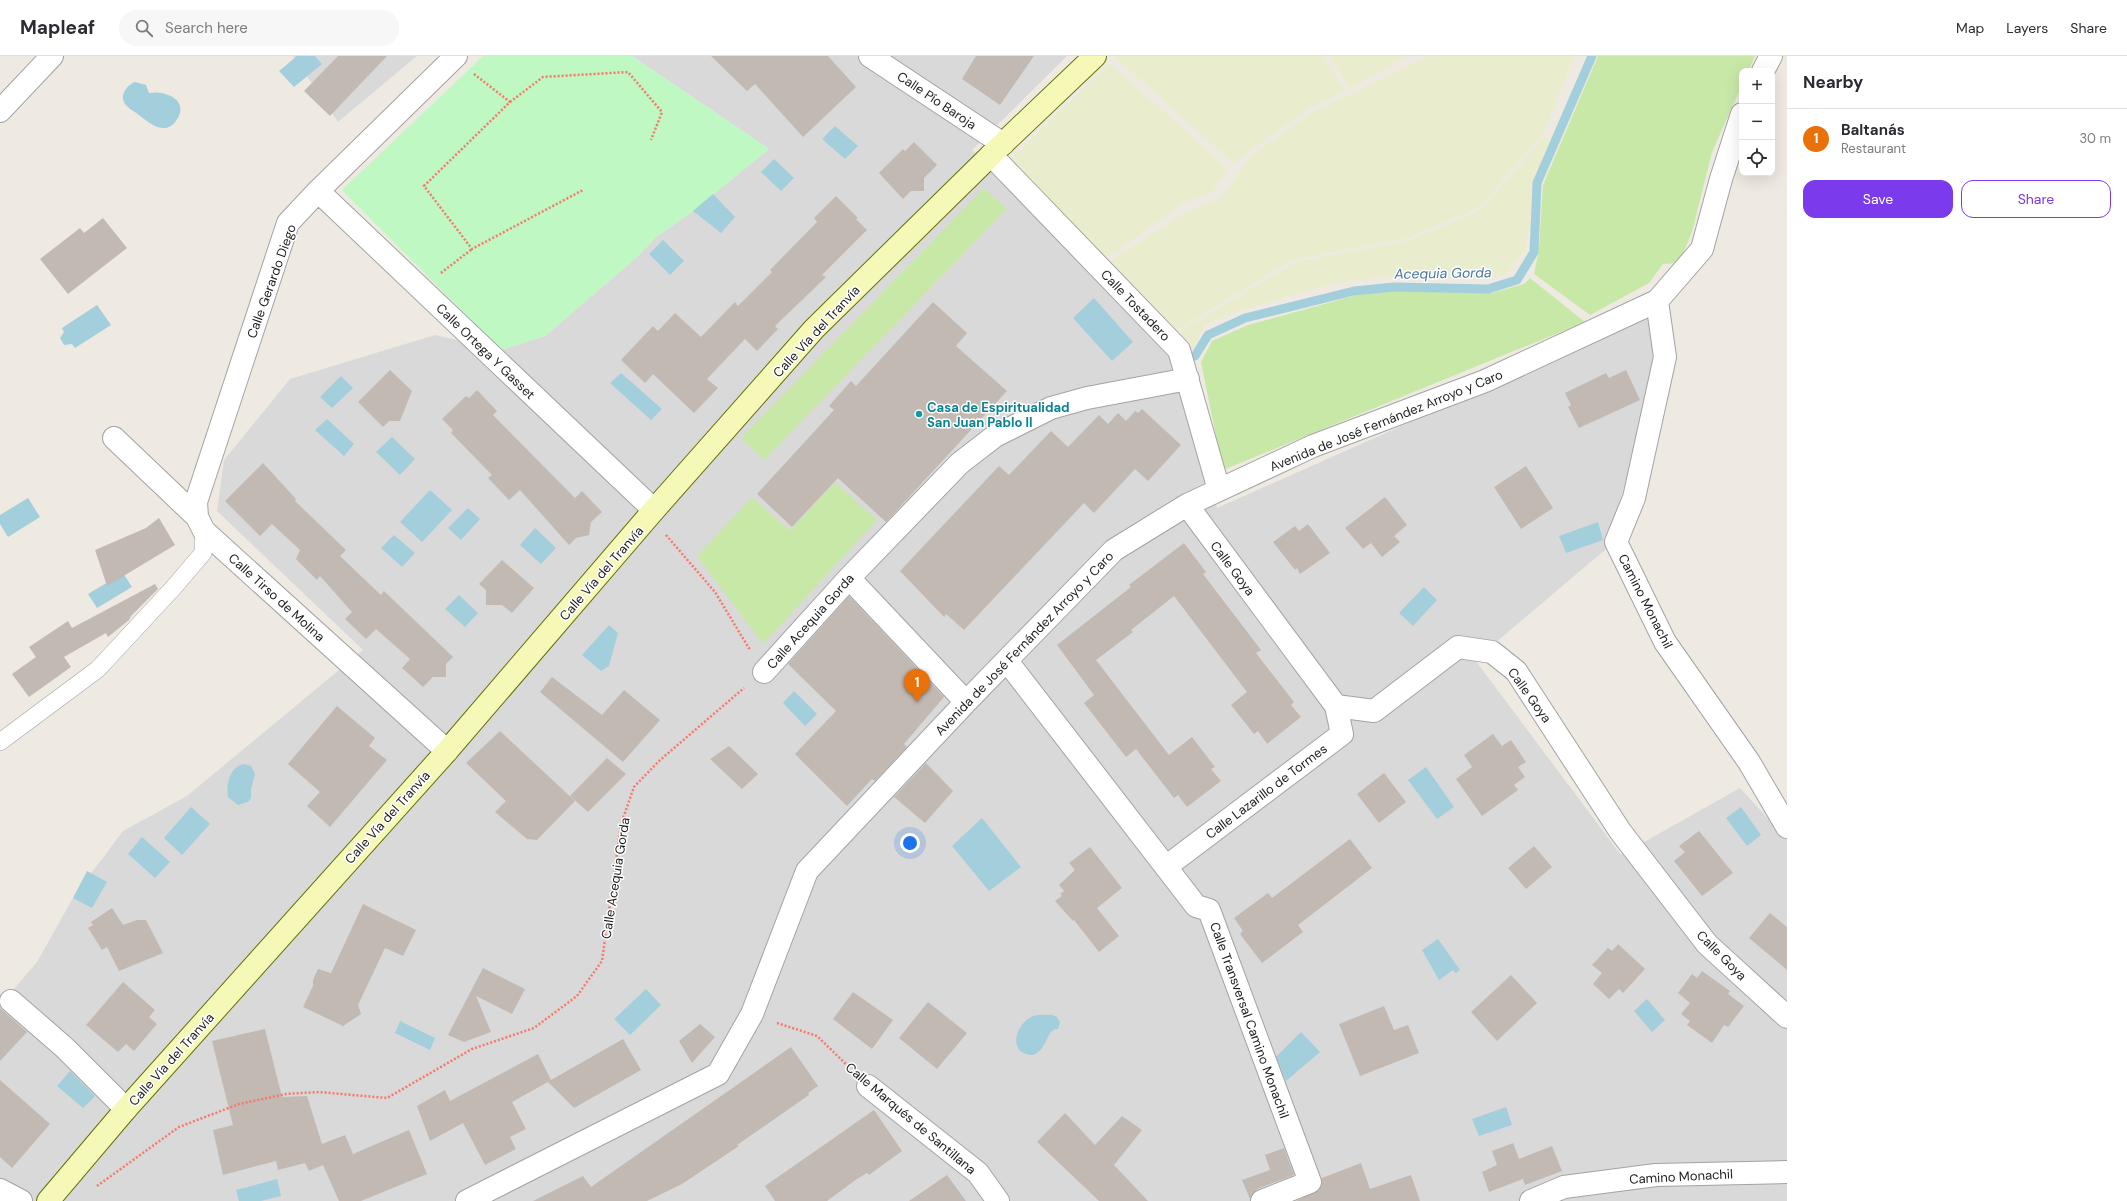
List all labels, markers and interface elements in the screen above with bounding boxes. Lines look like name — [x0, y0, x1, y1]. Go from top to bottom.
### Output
search box — [119, 10, 399, 46]
text: Mapleaf — [20, 15, 95, 40]
icon: search — [133, 17, 155, 39]
text: Search here — [165, 18, 248, 38]
text: Map — [1956, 19, 1984, 37]
text: Layers — [2006, 19, 2048, 37]
text: Share — [2070, 19, 2107, 37]
street label: Calle Pío Baroja — [894, 68, 980, 133]
map controls — [1739, 68, 1775, 176]
button: + — [1739, 68, 1775, 104]
text: Nearby — [1803, 71, 1863, 93]
button: − — [1739, 104, 1775, 140]
text: Baltanás — [1841, 120, 1905, 140]
text: 1 — [1814, 130, 1818, 147]
text: 30 m — [2079, 130, 2111, 147]
button: locate — [1739, 140, 1775, 176]
text: Restaurant — [1841, 140, 1906, 157]
button: Save — [1803, 180, 1953, 218]
button: Share — [1961, 180, 2111, 218]
street label: Calle Gerardo Diego — [243, 222, 300, 341]
water label: Acequia Gorda — [1393, 263, 1492, 283]
street label: Calle Tostadero — [1097, 266, 1174, 345]
street label: Calle Vía del Tranvía — [769, 282, 863, 381]
street label: Calle Ortega Y Gasset — [433, 300, 539, 403]
street label: Avenida de José Fernández Arroyo y Caro — [1267, 366, 1505, 475]
place label: Casa de Espiritualidad San Juan Pablo II — [927, 399, 1070, 431]
marker: Casa de Espiritualidad San Juan Pablo II — [914, 409, 924, 419]
street label: Calle Vía del Tranvía — [556, 523, 647, 624]
street label: Calle Goya — [1207, 538, 1259, 599]
street label: Avenida de José Fernández Arroyo y Caro — [931, 547, 1117, 739]
street label: Calle Tirso de Molina — [225, 550, 328, 645]
street label: Camino Monachil — [1614, 551, 1677, 651]
street label: Calle Acequia Gorda — [763, 570, 858, 673]
street label: Calle Goya — [1504, 664, 1555, 726]
pin: 1 — [904, 669, 930, 702]
street label: Calle Lazarillo de Tormes — [1202, 740, 1331, 843]
street label: Calle Vía del Tranvía — [341, 767, 434, 867]
street label: Calle Acequia Gorda — [597, 816, 633, 940]
your location — [900, 833, 920, 853]
street label: Calle Transversal Camino Monachil — [1206, 920, 1293, 1121]
street label: Calle Goya — [1693, 927, 1750, 984]
street label: Calle Vía del Tranvía — [125, 1009, 218, 1109]
street label: Calle Marqués de Santillana — [842, 1059, 979, 1178]
street label: Camino Monachil — [1629, 1165, 1733, 1188]

